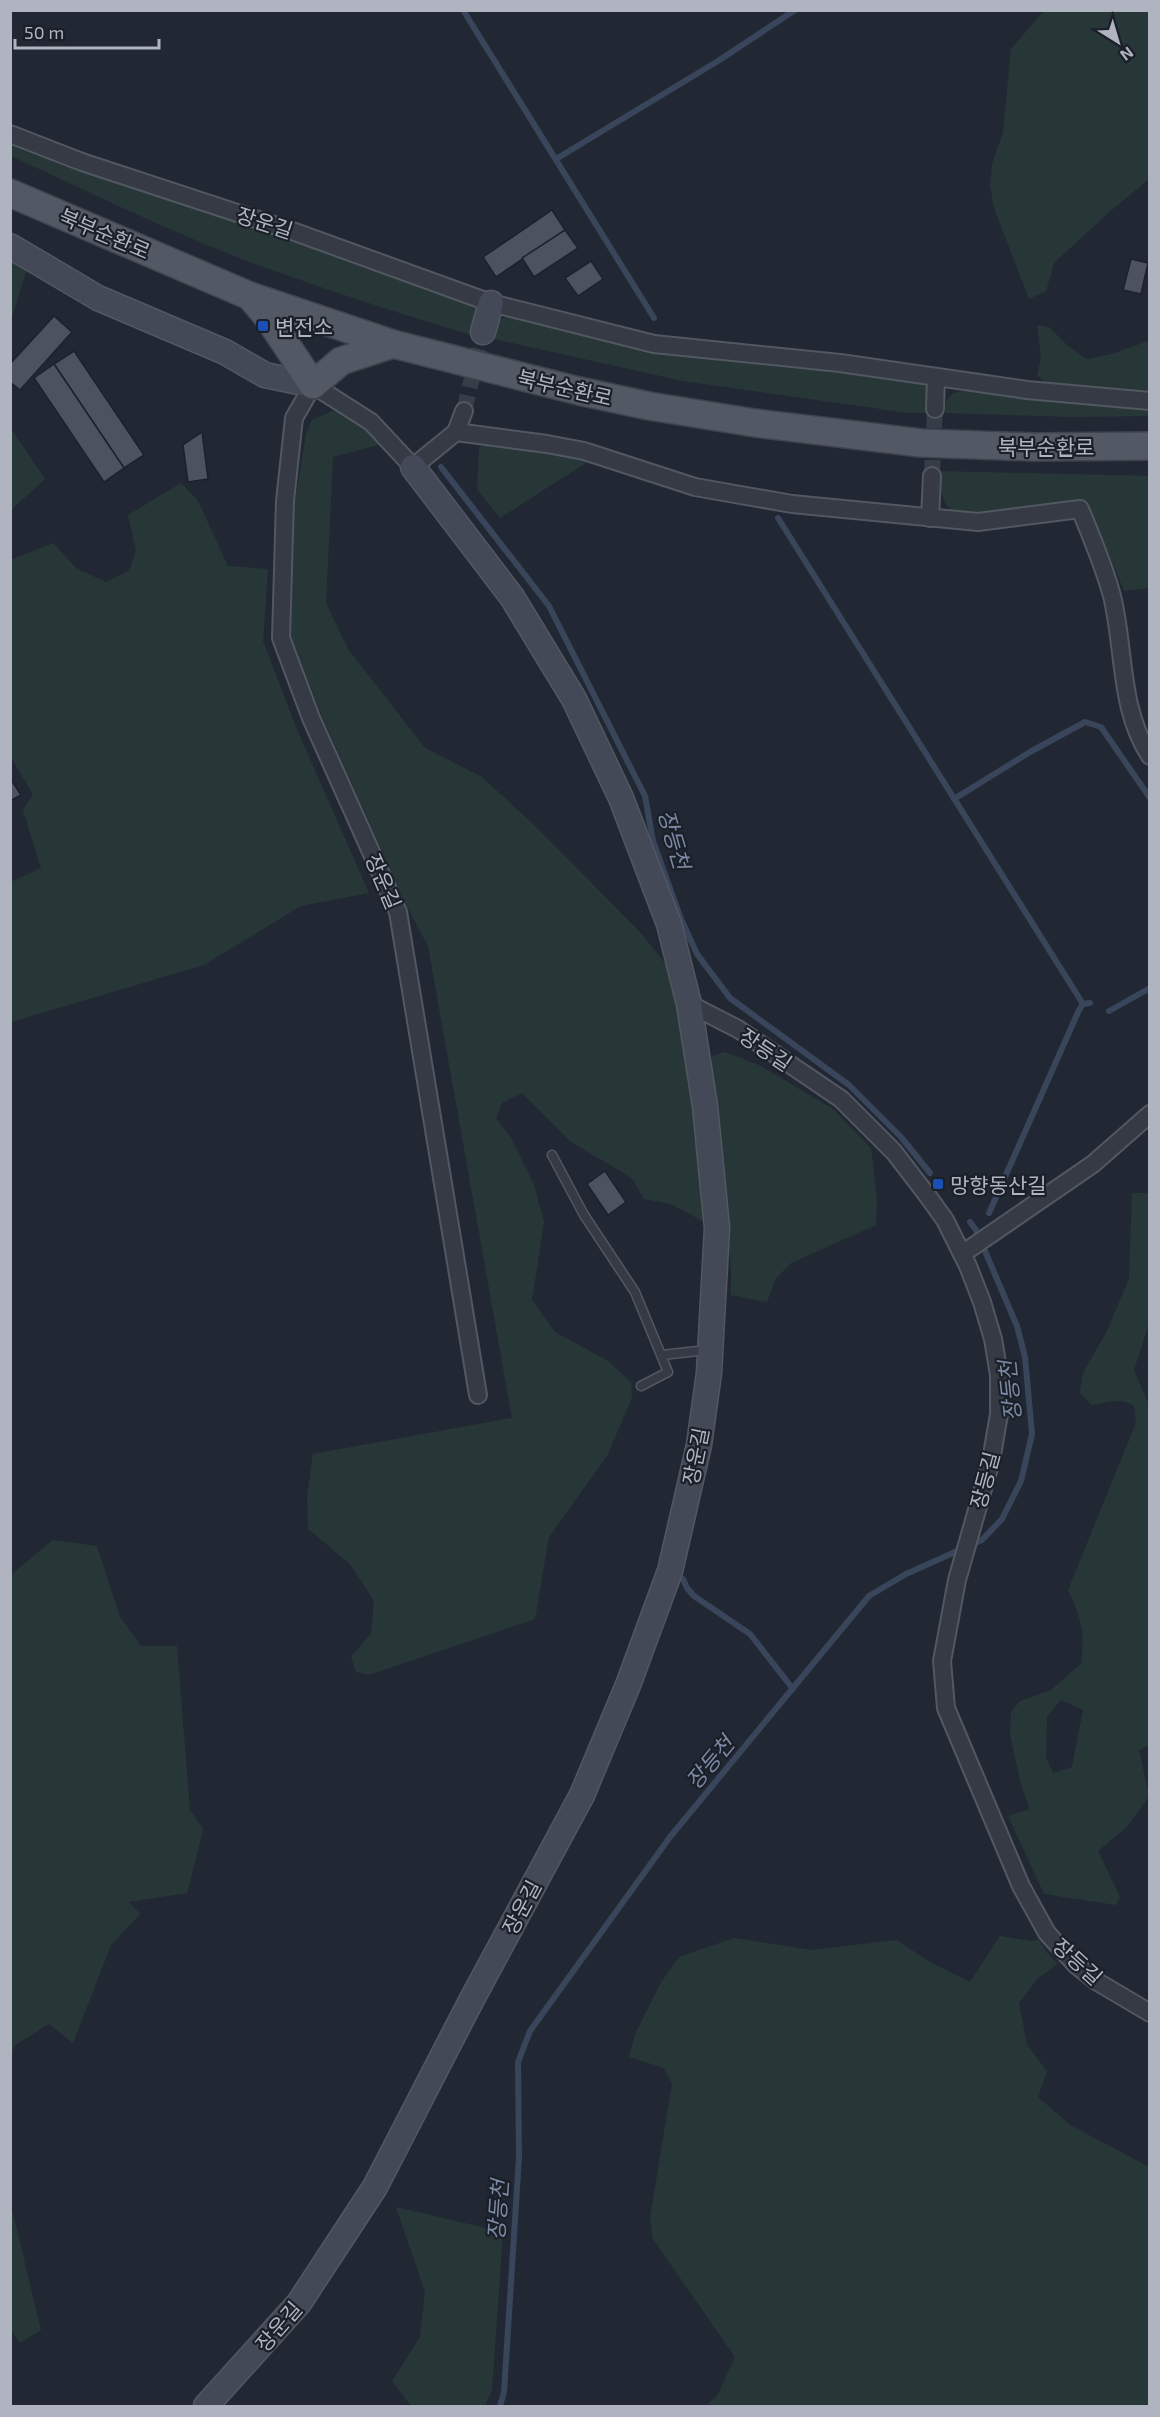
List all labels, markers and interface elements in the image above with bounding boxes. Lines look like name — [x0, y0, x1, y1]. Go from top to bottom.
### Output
scale bar — [15, 12, 159, 50]
north arrow — [1088, 12, 1148, 72]
text: 50 m — [24, 21, 64, 43]
text: N — [1117, 43, 1138, 65]
street label: 장운길 — [234, 201, 296, 243]
street label: 북부순환로 — [56, 203, 154, 263]
place label: 변전소 — [275, 314, 333, 339]
marker: 변전소 — [256, 319, 270, 333]
street label: 북부순환로 — [515, 364, 615, 410]
street label: 북부순환로 — [998, 434, 1094, 459]
water label: 장등천 — [654, 806, 697, 874]
street label: 장운길 — [361, 849, 407, 913]
street label: 장등길 — [735, 1022, 797, 1076]
place label: 망향동산길 — [950, 1172, 1047, 1197]
marker: 망향동산길 — [931, 1177, 945, 1191]
water label: 장등천 — [993, 1357, 1025, 1423]
street label: 장운길 — [677, 1425, 713, 1487]
street label: 장등길 — [964, 1449, 1004, 1511]
water label: 장등천 — [680, 1728, 740, 1794]
street label: 장운길 — [496, 1876, 546, 1938]
street label: 장등길 — [1048, 1932, 1108, 1990]
water label: 장등천 — [482, 2176, 512, 2241]
street label: 장운길 — [250, 2296, 306, 2356]

